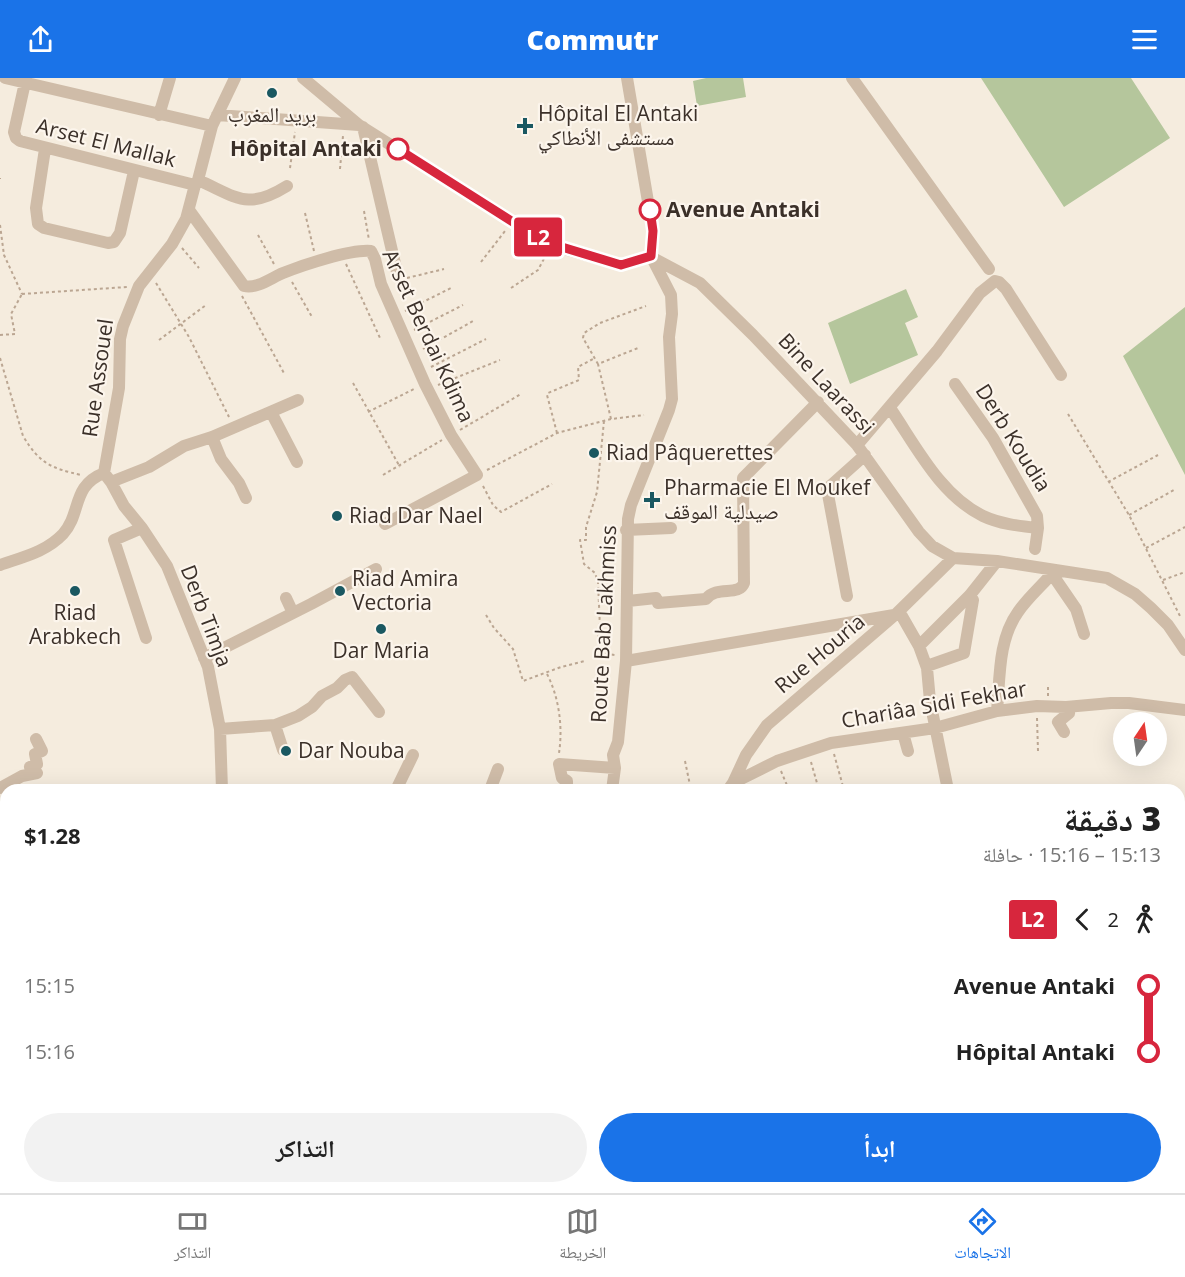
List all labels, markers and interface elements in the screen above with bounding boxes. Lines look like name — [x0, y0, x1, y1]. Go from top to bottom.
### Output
text: Commutr — [527, 21, 658, 58]
icon: share — [24, 23, 57, 56]
icon: menu — [1128, 23, 1161, 56]
marker: بريد المغرب — [265, 86, 279, 100]
place label: Hôpital El Antaki مستشفى الأنطاكي — [538, 99, 698, 154]
place label: بريد المغرب — [228, 100, 316, 128]
street label: Arset El Mallak — [34, 111, 179, 173]
marker: Hôpital El Antaki مستشفى الأنطاكي — [516, 117, 534, 135]
place label: Hôpital Antaki — [230, 134, 382, 162]
marker: Hôpital Antaki — [387, 138, 409, 160]
place label: Avenue Antaki — [666, 195, 820, 223]
marker: Avenue Antaki — [639, 199, 661, 221]
line badge: L2 — [511, 218, 565, 256]
text: L2 — [526, 223, 550, 251]
street label: Arset Berdai Kdima — [377, 244, 481, 427]
street label: Rue Assouel — [75, 317, 119, 439]
street label: Bine Laarassi — [773, 327, 881, 440]
street label: Derb Koudia — [970, 378, 1058, 497]
place label: Riad Pâquerettes — [606, 438, 773, 466]
marker: Riad Pâquerettes — [587, 446, 601, 460]
place label: Pharmacie El Moukef صيدلية الموقف — [664, 473, 872, 525]
marker: Pharmacie El Moukef صيدلية الموقف — [645, 493, 659, 507]
place label: Riad Dar Nael — [349, 501, 483, 529]
marker: Riad Dar Nael — [330, 509, 344, 523]
street label: Route Bab Lakhmiss — [584, 524, 622, 724]
street label: Derb Timja — [175, 561, 239, 671]
place label: Riad Amira Vectoria — [352, 564, 459, 616]
marker: Riad Arabkech — [68, 584, 82, 598]
marker: Riad Amira Vectoria — [333, 584, 347, 598]
place label: Riad Arabkech — [29, 598, 121, 650]
street label: Rue Houria — [768, 607, 870, 699]
marker: Dar Maria — [374, 622, 388, 636]
place label: Dar Maria — [332, 636, 430, 664]
street label: Chariâa Sidi Fekhar — [839, 674, 1029, 734]
north arrow — [1113, 712, 1167, 766]
map controls — [1113, 712, 1167, 766]
place label: Dar Nouba — [298, 736, 405, 764]
marker: Dar Nouba — [279, 744, 293, 758]
text: 3 دقيقة — [1064, 796, 1161, 841]
text: $1.28 — [24, 820, 81, 850]
text: 15:13 – 15:16 · حافلة — [983, 841, 1161, 868]
icon: back — [1066, 903, 1099, 936]
icon: walk — [1128, 903, 1161, 936]
text: L2 — [1021, 905, 1045, 933]
text: 2 — [1108, 906, 1119, 933]
text: Avenue Antaki — [954, 970, 1115, 1000]
text: 15:15 — [24, 972, 75, 999]
text: Hôpital Antaki — [956, 1036, 1115, 1066]
text: 15:16 — [24, 1038, 75, 1065]
button: التذاكر — [24, 1113, 587, 1182]
button: ابدأ — [599, 1113, 1161, 1182]
tab: التذاكر — [174, 1205, 211, 1268]
tab: الخريطة — [559, 1205, 606, 1268]
tab: الاتجاهات — [954, 1205, 1011, 1268]

